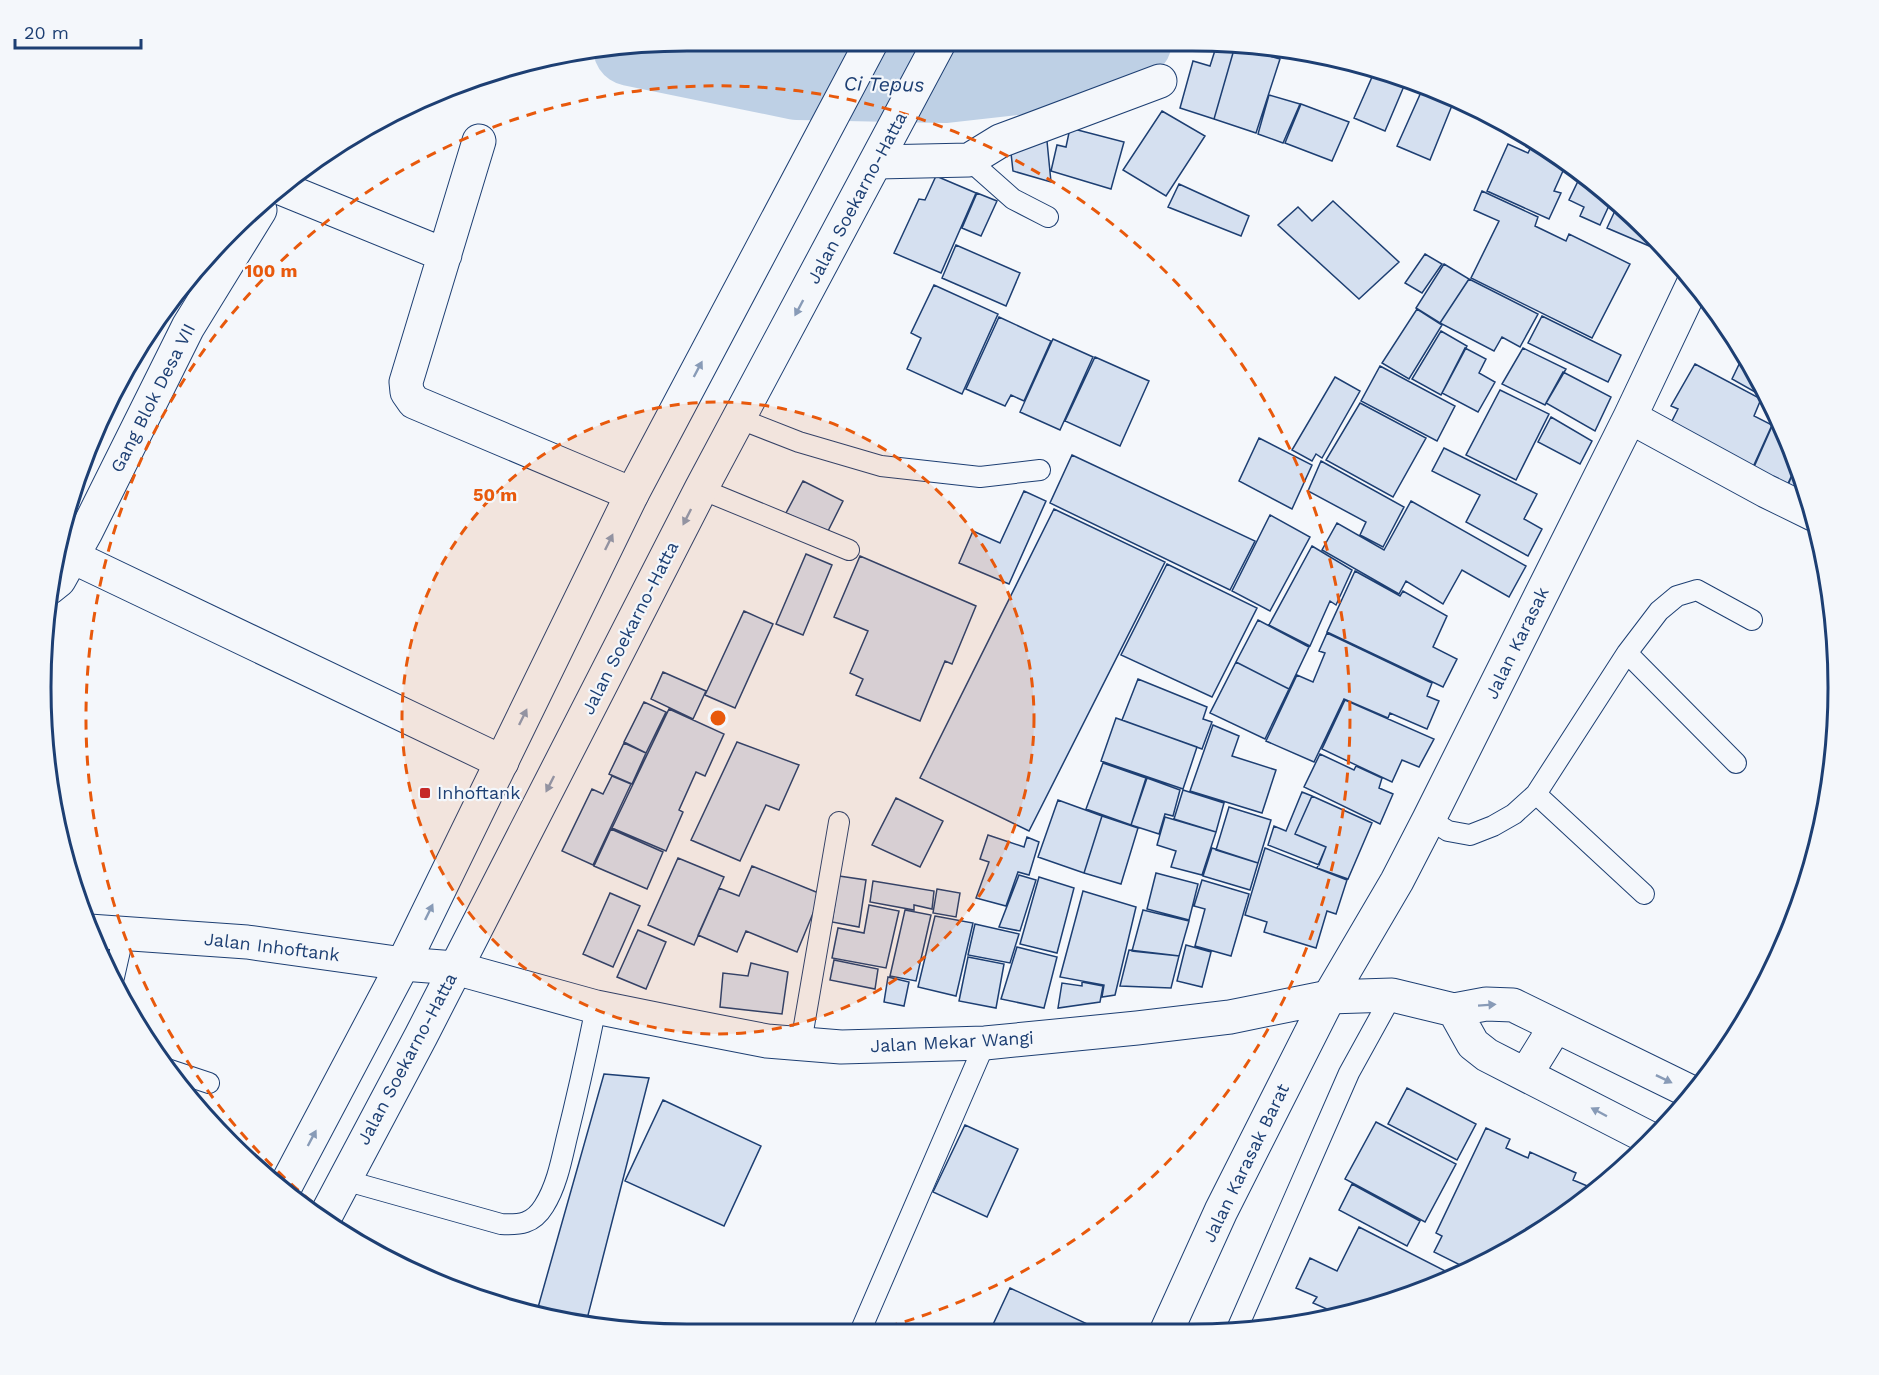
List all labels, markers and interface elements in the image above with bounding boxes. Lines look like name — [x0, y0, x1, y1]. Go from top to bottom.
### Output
scale bar — [15, 12, 141, 50]
text: 20 m — [24, 22, 69, 43]
water label: Ci Tepus — [843, 71, 925, 97]
street label: Jalan Soekarno-Hatta — [802, 108, 911, 287]
text: 100 m — [244, 260, 298, 281]
one-way arrow — [794, 300, 804, 317]
street label: Gang Blok Desa VII — [106, 320, 199, 476]
one-way arrow — [693, 360, 703, 377]
text: 50 m — [473, 484, 517, 505]
one-way arrow — [682, 509, 692, 526]
one-way arrow — [604, 533, 613, 550]
street label: Jalan Soekarno-Hatta — [577, 538, 682, 718]
street label: Jalan Karasak — [1480, 583, 1553, 702]
centre of rings — [708, 708, 728, 728]
one-way arrow — [519, 709, 528, 726]
one-way arrow — [545, 776, 555, 793]
place label: Inhoftank — [437, 782, 520, 803]
marker: Inhoftank — [418, 786, 432, 800]
one-way arrow — [424, 903, 434, 920]
street label: Jalan Inhoftank — [203, 928, 341, 965]
street label: Jalan Soekarno-Hatta — [352, 969, 461, 1148]
one-way arrow — [1477, 1001, 1496, 1010]
street label: Jalan Mekar Wangi — [870, 1027, 1034, 1056]
one-way arrow — [1656, 1075, 1673, 1084]
street label: Jalan Karasak Barat — [1198, 1080, 1293, 1246]
one-way arrow — [1591, 1107, 1608, 1117]
one-way arrow — [307, 1129, 317, 1146]

